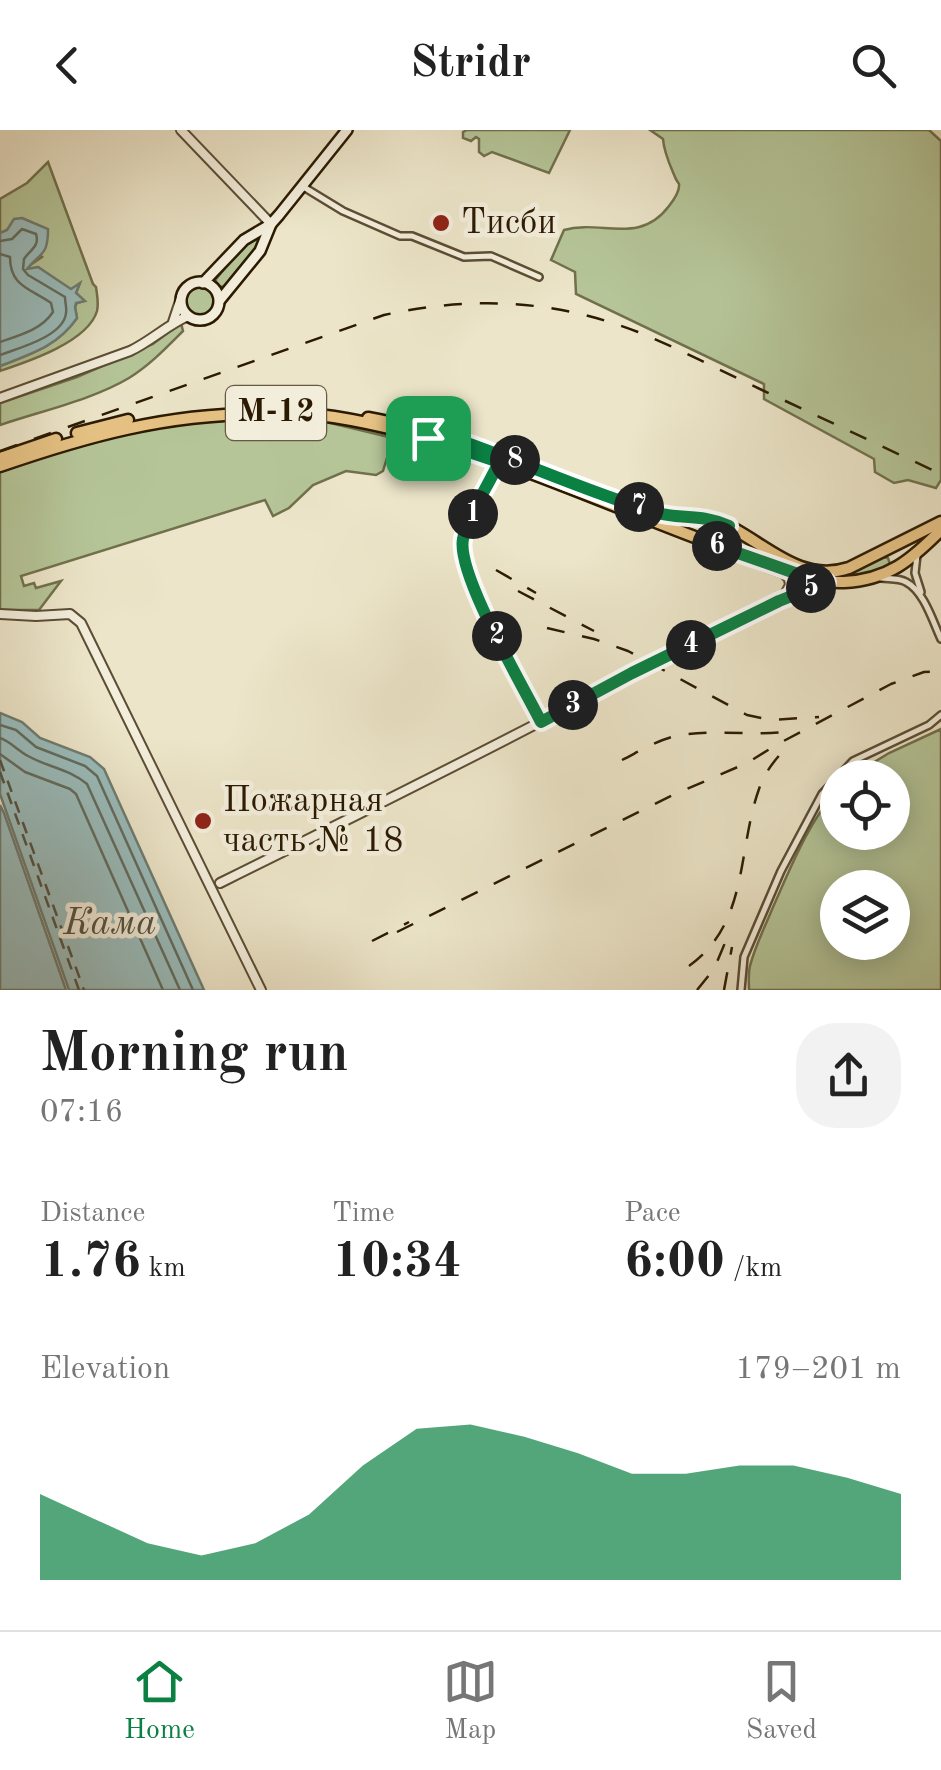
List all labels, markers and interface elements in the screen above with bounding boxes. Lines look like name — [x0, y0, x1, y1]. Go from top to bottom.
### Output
icon: back — [40, 38, 95, 93]
icon: search — [846, 38, 901, 93]
text: Stridr — [410, 42, 531, 87]
place label: Тисби — [461, 206, 556, 241]
marker: Тисби — [430, 212, 452, 234]
road number: М-12 — [226, 386, 326, 440]
pin — [386, 396, 471, 481]
icon: arrive — [401, 411, 456, 466]
pin: 8 — [490, 435, 540, 485]
text: 8 — [507, 446, 523, 474]
pin: 7 — [614, 482, 664, 532]
pin: 1 — [448, 489, 498, 539]
text: 7 — [631, 493, 647, 521]
text: 1 — [465, 500, 481, 528]
pin: 6 — [692, 521, 742, 571]
text: 6 — [709, 532, 725, 560]
pin: 5 — [786, 563, 836, 613]
text: 5 — [803, 574, 819, 602]
pin: 2 — [472, 611, 522, 661]
pin: 4 — [666, 620, 716, 670]
text: 2 — [489, 622, 505, 650]
text: 4 — [683, 631, 699, 659]
pin: 3 — [548, 680, 598, 730]
text: 3 — [565, 691, 581, 719]
map controls — [820, 760, 910, 960]
button: locate — [820, 760, 910, 850]
place label: Пожарная часть № 18 — [223, 784, 403, 859]
marker: Пожарная часть № 18 — [192, 810, 214, 832]
button: layers — [820, 870, 910, 960]
water label: Кама — [63, 905, 157, 943]
button: share — [796, 1023, 901, 1128]
text: Morning run — [40, 1028, 349, 1083]
text: 07:16 — [40, 1097, 123, 1129]
text: Distance — [40, 1200, 145, 1228]
text: Time — [332, 1200, 395, 1228]
text: Pace — [624, 1200, 681, 1228]
text: 1.76 — [40, 1238, 141, 1288]
text: 10:34 — [332, 1238, 462, 1288]
text: 6:00 — [624, 1238, 725, 1288]
text: km — [141, 1255, 186, 1283]
text: /km — [725, 1255, 782, 1283]
text: Elevation — [40, 1354, 170, 1386]
text: 179–201 m — [735, 1354, 901, 1386]
tab: Home — [124, 1654, 195, 1749]
tab: Map — [443, 1654, 498, 1749]
tab: Saved — [746, 1654, 817, 1749]

